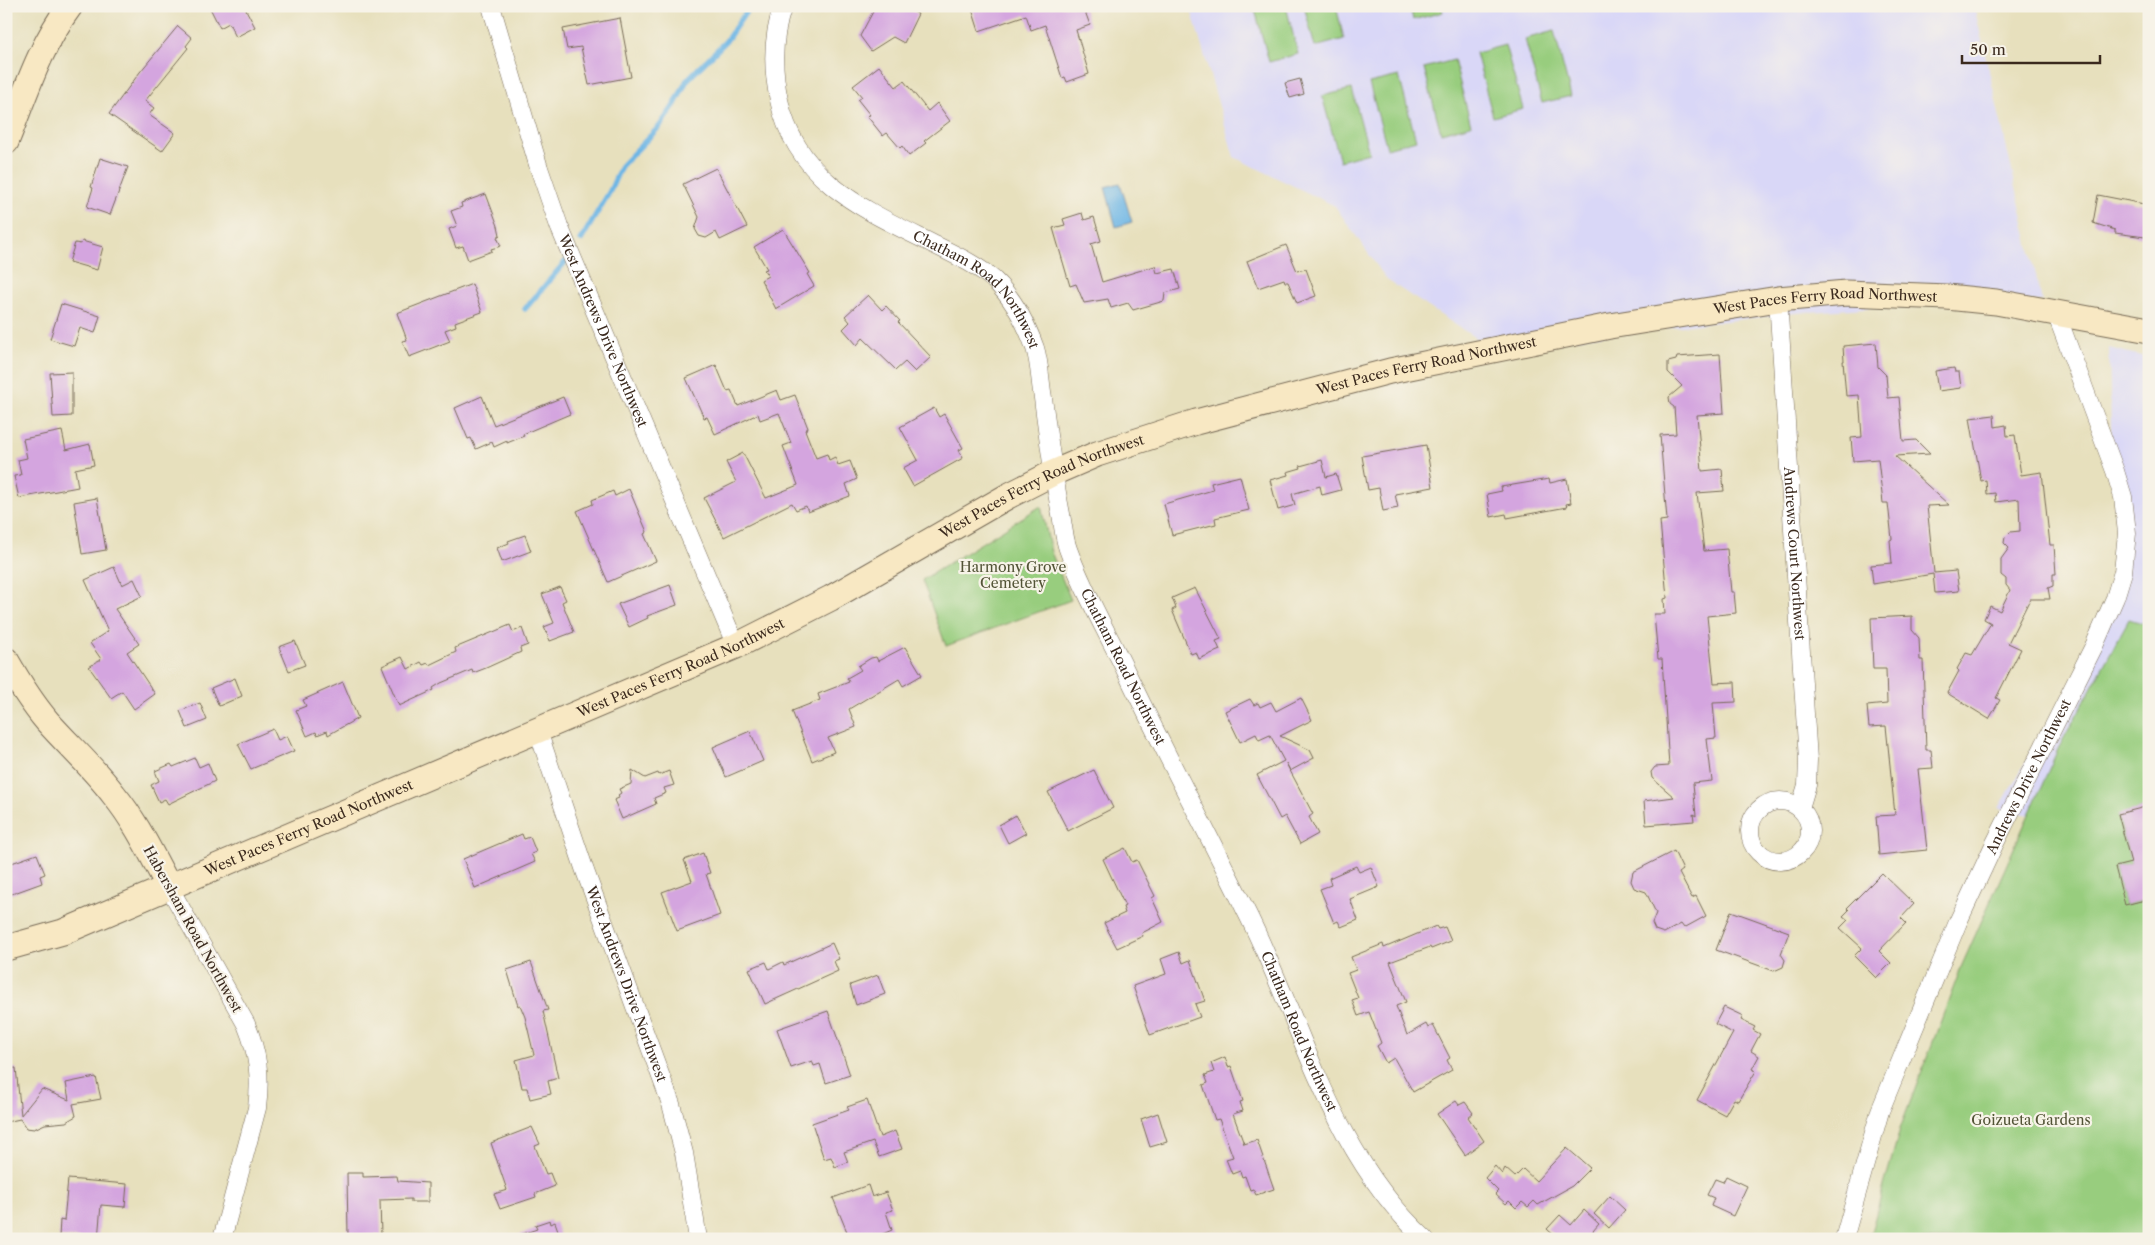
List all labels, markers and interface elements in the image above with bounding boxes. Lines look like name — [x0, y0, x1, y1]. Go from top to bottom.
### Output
scale bar — [1962, 32, 2100, 64]
text: 50 m — [1970, 40, 2006, 59]
street label: Chatham Road Northwest — [910, 226, 1043, 351]
street label: West Andrews Drive Northwest — [554, 231, 652, 430]
street label: West Paces Ferry Road Northwest — [1711, 284, 1938, 318]
street label: West Paces Ferry Road Northwest — [1313, 332, 1538, 399]
street label: West Paces Ferry Road Northwest — [935, 430, 1146, 543]
street label: Andrews Court Northwest — [1780, 465, 1809, 641]
park label: Harmony Grove Cemetery — [960, 558, 1066, 592]
street label: Chatham Road Northwest — [1077, 586, 1170, 748]
street label: West Paces Ferry Road Northwest — [573, 614, 787, 722]
street label: Andrews Drive Northwest — [1982, 696, 2075, 858]
street label: West Paces Ferry Road Northwest — [201, 775, 416, 880]
street label: Habersham Road Northwest — [140, 842, 246, 1016]
street label: West Andrews Drive Northwest — [582, 882, 671, 1084]
street label: Chatham Road Northwest — [1257, 948, 1341, 1114]
park label: Goizueta Gardens — [1971, 1111, 2091, 1129]

